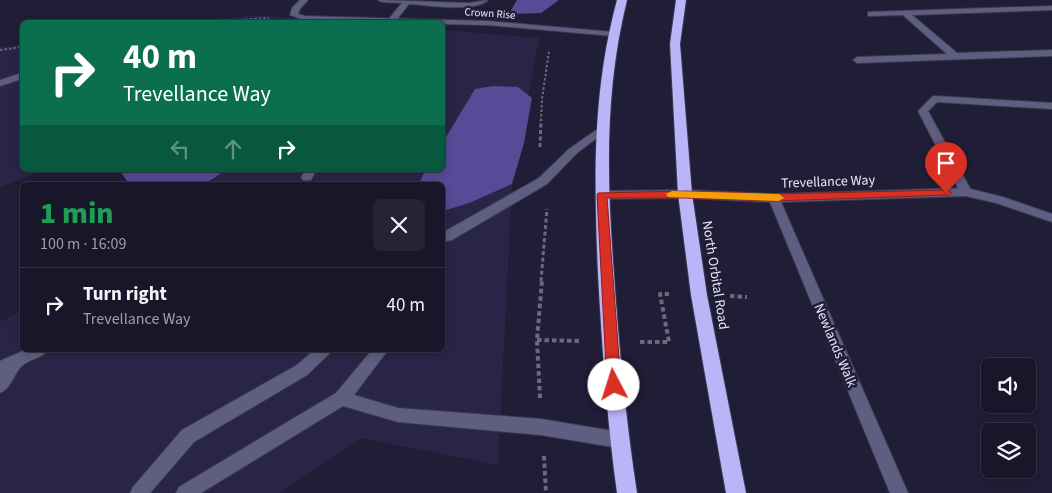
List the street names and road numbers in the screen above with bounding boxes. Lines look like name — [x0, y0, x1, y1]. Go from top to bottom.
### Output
street label: Crown Rise — [464, 4, 516, 23]
street label: Trevellance Way — [781, 170, 876, 194]
street label: North Orbital Road — [697, 219, 733, 331]
street label: Newlands Walk — [808, 300, 862, 390]

